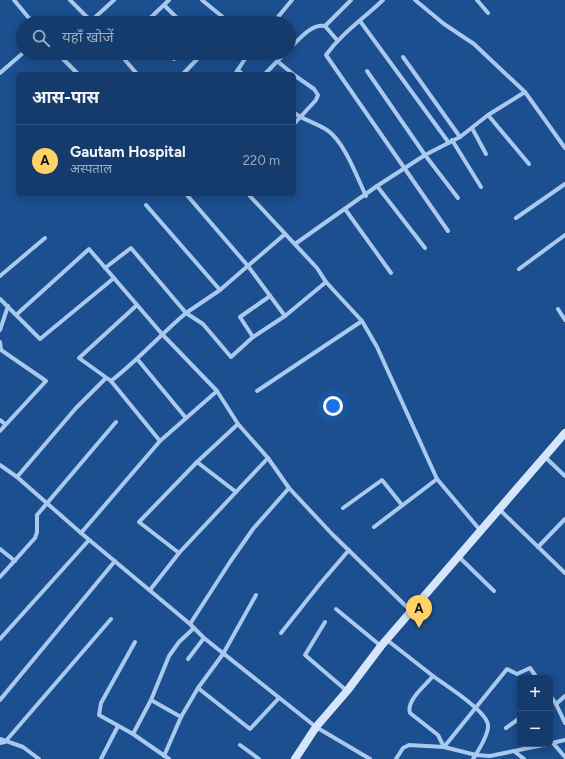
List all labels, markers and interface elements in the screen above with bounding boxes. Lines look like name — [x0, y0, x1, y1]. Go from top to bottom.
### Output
search box — [16, 16, 296, 60]
icon: search — [30, 27, 52, 49]
text: यहाँ खोजें — [62, 28, 114, 46]
text: आस-पास — [32, 87, 99, 107]
text: Gautam Hospital — [70, 143, 186, 161]
text: A — [40, 153, 50, 168]
text: 220 m — [243, 153, 280, 168]
text: अस्पताल — [70, 161, 112, 176]
your location — [323, 396, 343, 416]
pin: A — [406, 595, 432, 628]
map controls — [517, 675, 553, 747]
button: + — [517, 675, 553, 711]
button: − — [517, 711, 553, 747]

